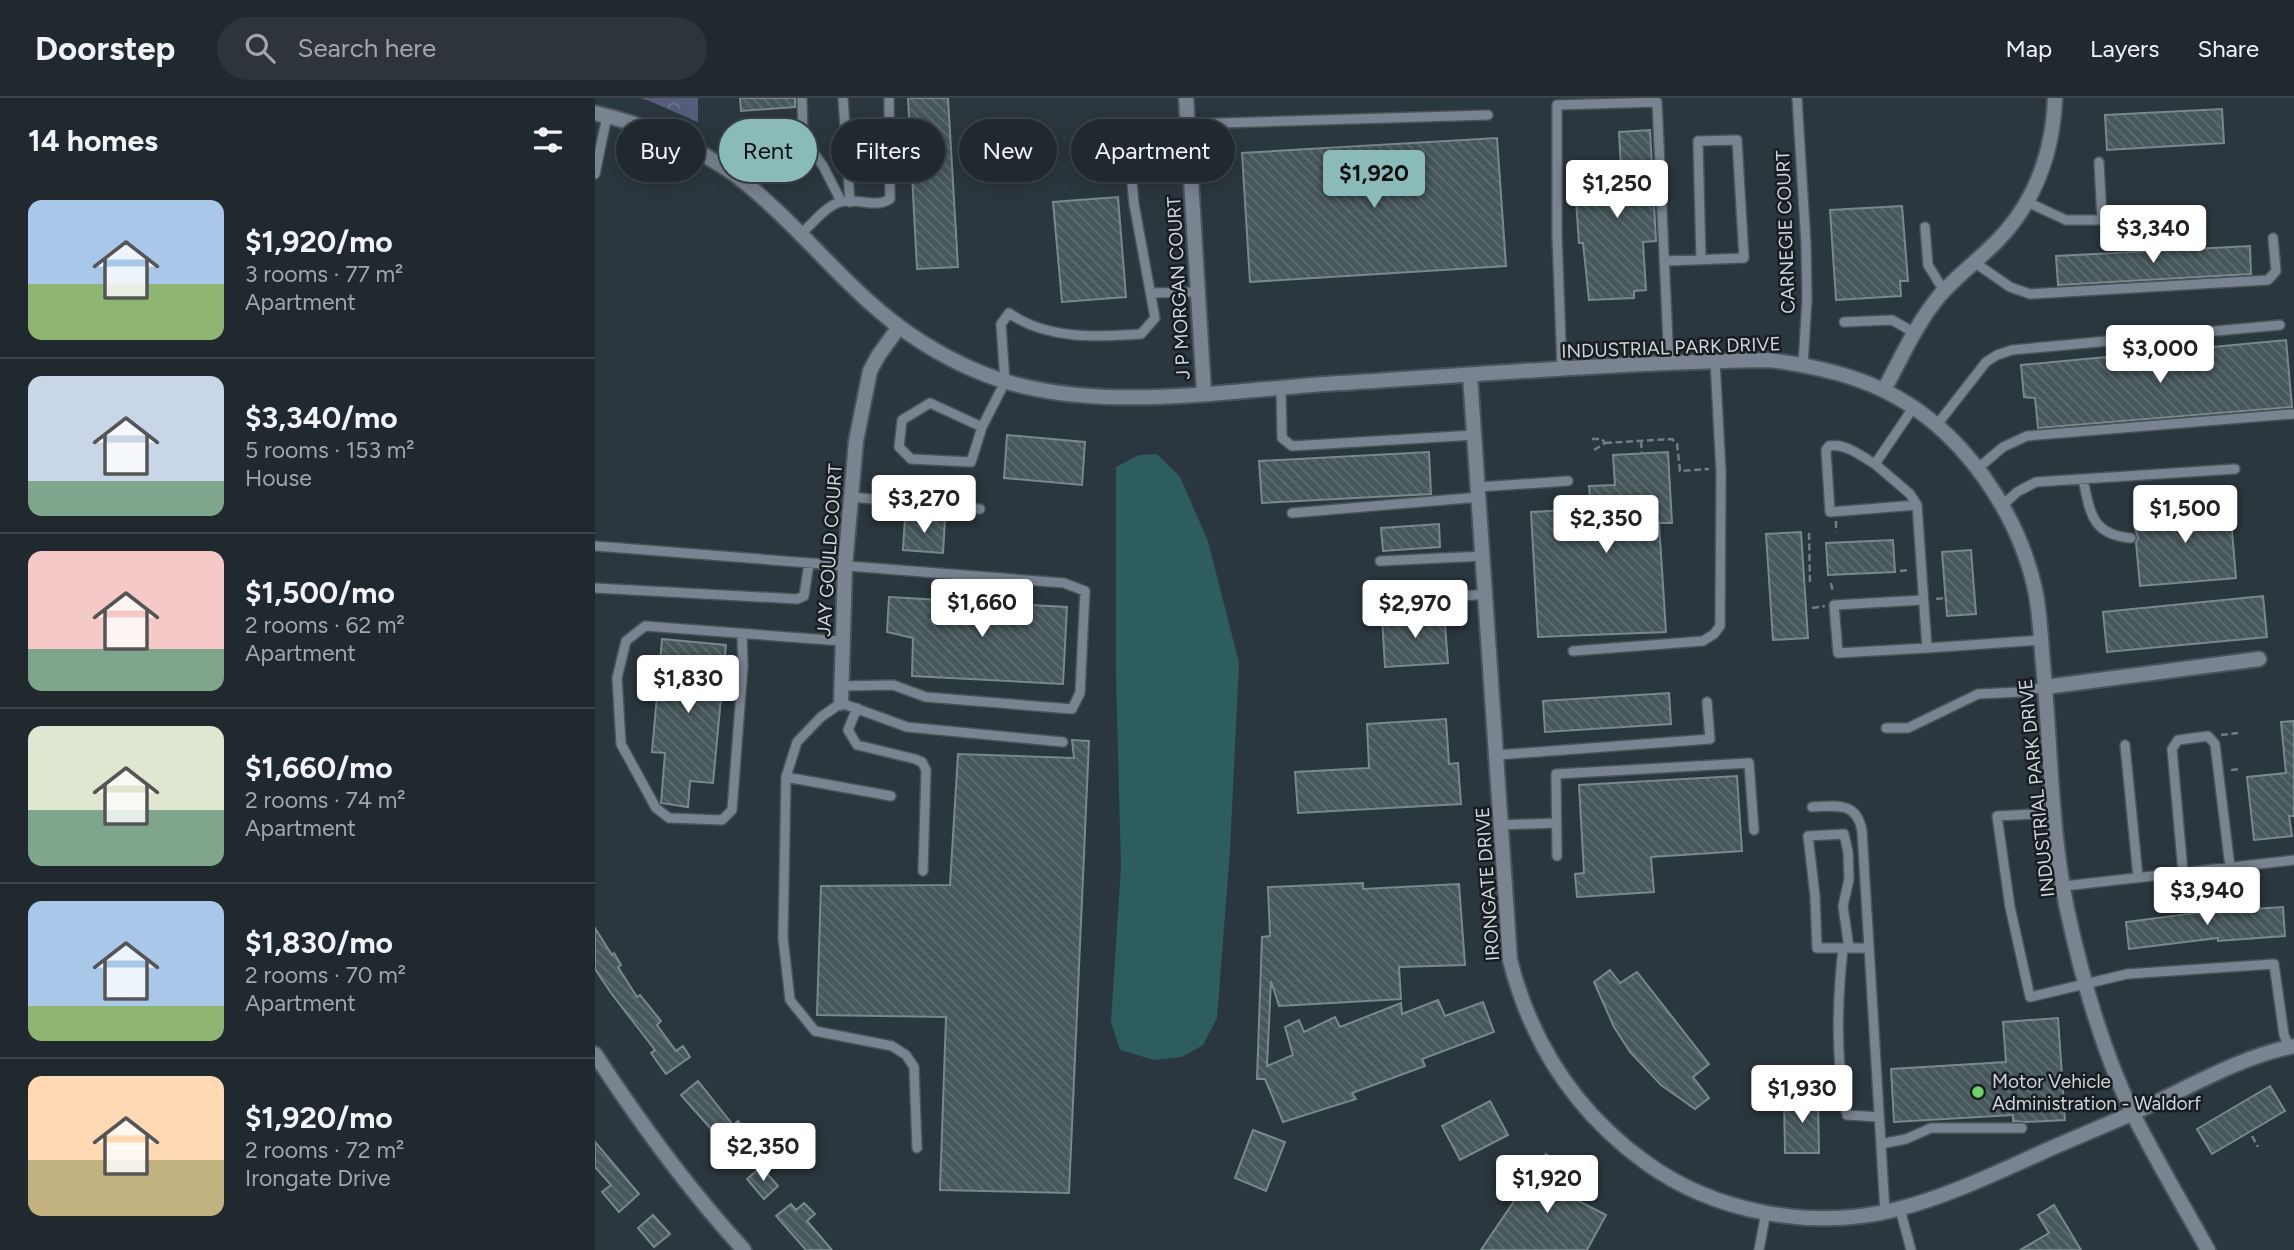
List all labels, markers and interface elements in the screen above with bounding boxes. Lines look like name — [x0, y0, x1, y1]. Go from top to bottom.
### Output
search box — [217, 17, 707, 80]
text: Doorstep — [35, 29, 175, 68]
icon: search — [241, 29, 279, 67]
text: Search here — [297, 32, 436, 64]
text: Map — [2005, 34, 2052, 63]
text: Layers — [2090, 34, 2159, 63]
text: Share — [2197, 34, 2259, 63]
chip: Buy — [616, 119, 705, 182]
chip: Rent — [719, 119, 817, 182]
chip: Filters — [831, 119, 945, 182]
chip: New — [959, 119, 1057, 182]
chip: Apartment — [1071, 119, 1235, 182]
icon: filters — [529, 121, 567, 159]
text: 14 homes — [28, 122, 158, 159]
street label: CARNEGIE COURT — [1771, 149, 1800, 314]
pin: $1,920 — [1317, 150, 1431, 210]
text: $1,920 — [1339, 159, 1409, 187]
pin: $1,250 — [1560, 160, 1674, 220]
text: $1,250 — [1582, 169, 1652, 197]
street label: J P MORGAN COURT — [1162, 195, 1195, 380]
pin: $3,340 — [2096, 206, 2210, 265]
text: $3,340 — [2116, 214, 2190, 242]
text: $1,920/mo — [245, 223, 393, 260]
icon: home — [84, 228, 168, 312]
text: 3 rooms · 77 m² — [245, 260, 403, 288]
text: Apartment — [245, 288, 356, 316]
pin: $3,000 — [2103, 326, 2217, 385]
street label: INDUSTRIAL PARK DRIVE — [1561, 332, 1781, 363]
text: $3,000 — [2122, 334, 2198, 362]
text: $3,340/mo — [245, 399, 398, 436]
icon: home — [84, 404, 168, 488]
text: 5 rooms · 153 m² — [245, 436, 415, 464]
street label: JAY GOULD COURT — [812, 462, 847, 637]
text: House — [245, 464, 312, 492]
pin: $3,270 — [867, 476, 981, 535]
text: $3,270 — [888, 484, 960, 512]
pin: $1,500 — [2128, 486, 2242, 545]
text: $1,500 — [2149, 494, 2221, 522]
pin: $2,350 — [1549, 496, 1663, 555]
text: $2,350 — [1569, 504, 1643, 532]
text: $1,500/mo — [245, 574, 395, 611]
icon: home — [84, 579, 168, 663]
pin: $1,660 — [925, 580, 1039, 639]
pin: $2,970 — [1358, 580, 1472, 640]
text: $1,660 — [947, 588, 1017, 616]
text: $2,970 — [1378, 589, 1452, 617]
text: 2 rooms · 62 m² — [245, 611, 405, 639]
text: Apartment — [245, 639, 356, 667]
pin: $1,830 — [631, 656, 745, 715]
text: $1,830 — [653, 664, 723, 692]
street label: INDUSTRIAL PARK DRIVE — [2014, 678, 2059, 898]
text: $1,660/mo — [245, 749, 393, 786]
icon: home — [84, 754, 168, 838]
text: 2 rooms · 74 m² — [245, 786, 406, 814]
street label: IRONGATE DRIVE — [1471, 806, 1504, 962]
text: Apartment — [245, 814, 356, 842]
pin: $3,940 — [2150, 868, 2264, 927]
text: $3,940 — [2170, 876, 2244, 904]
text: $1,830/mo — [245, 924, 393, 961]
icon: home — [84, 929, 168, 1013]
text: 2 rooms · 70 m² — [245, 961, 406, 989]
text: Apartment — [245, 989, 356, 1017]
pin: $1,930 — [1745, 1066, 1859, 1125]
place label: Motor Vehicle Administration - Waldorf — [1992, 1070, 2201, 1115]
text: $1,930 — [1767, 1074, 1837, 1102]
marker: Motor Vehicle Administration - Waldorf — [1970, 1084, 1986, 1100]
text: $1,920/mo — [245, 1099, 393, 1136]
icon: home — [84, 1104, 168, 1188]
pin: $2,350 — [706, 1124, 820, 1183]
text: $2,350 — [726, 1132, 800, 1160]
text: 2 rooms · 72 m² — [245, 1136, 404, 1164]
pin: $1,920 — [1490, 1156, 1604, 1215]
text: Irongate Drive — [245, 1164, 390, 1192]
text: $1,920 — [1512, 1164, 1582, 1192]

